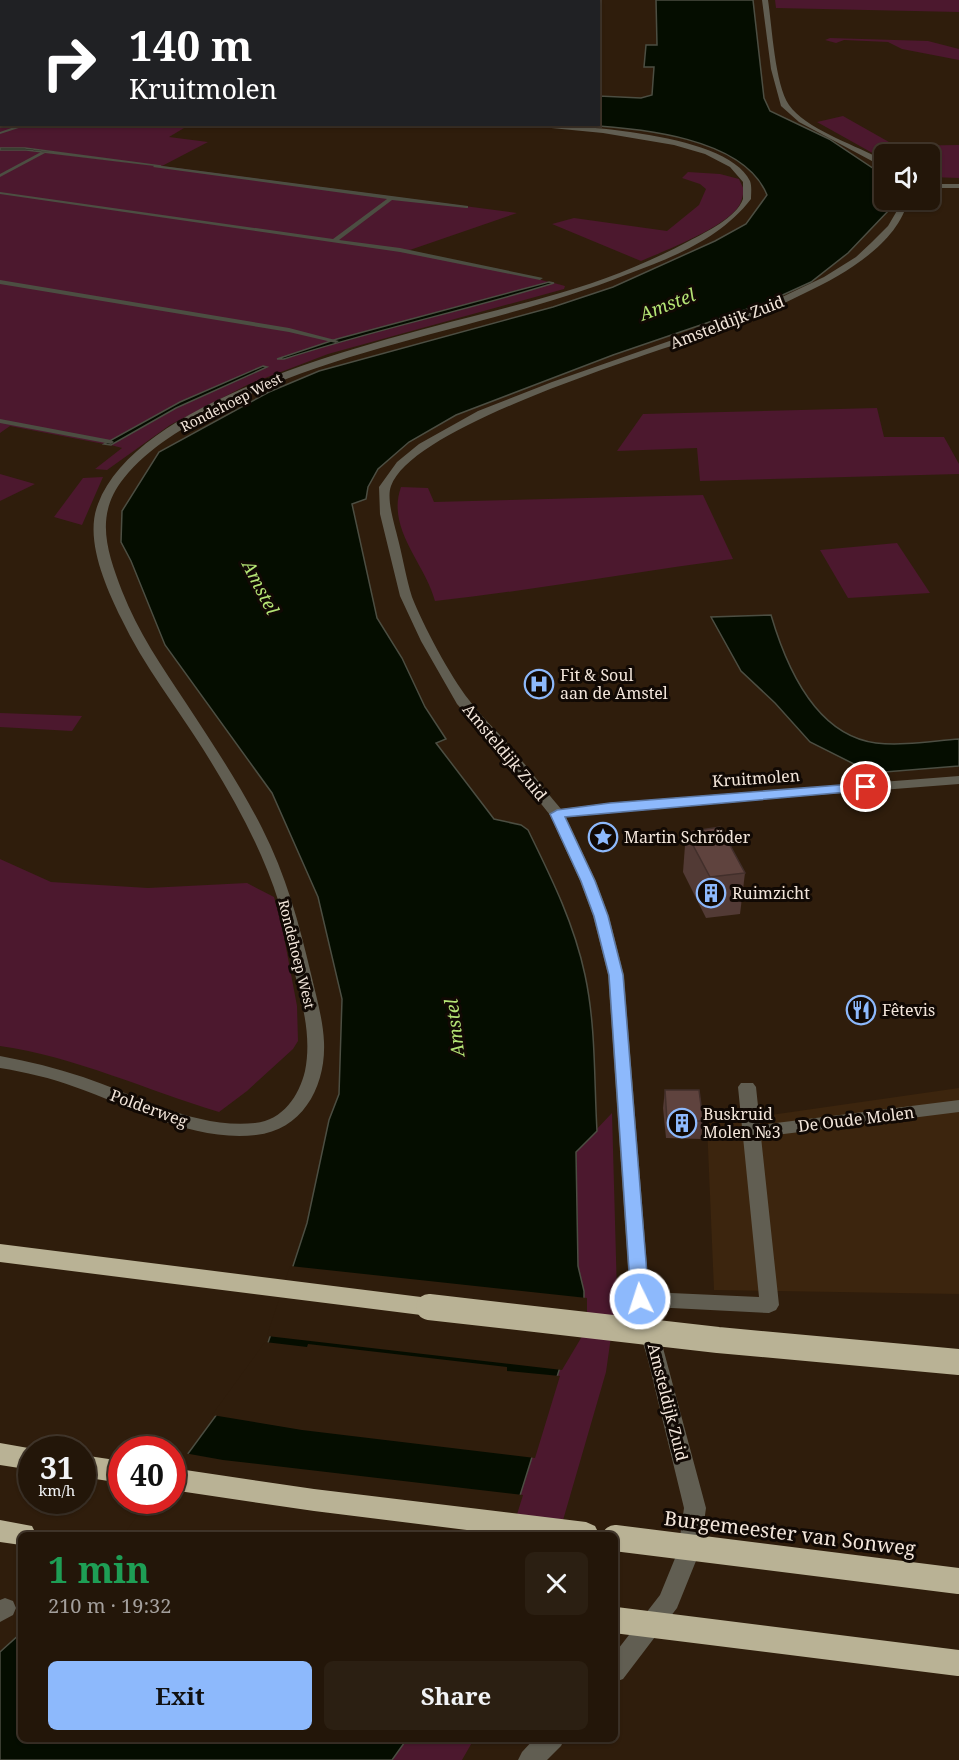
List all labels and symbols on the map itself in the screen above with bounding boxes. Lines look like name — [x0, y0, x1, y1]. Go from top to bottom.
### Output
water label: Amstel — [634, 282, 699, 326]
street label: Amsteldijk Zuid — [667, 290, 787, 354]
street label: Rondehoep West — [177, 368, 285, 436]
water label: Amstel — [236, 554, 285, 619]
place label: Fit & Soul aan de Amstel — [560, 664, 668, 704]
hospital icon: Fit & Soul aan de Amstel — [523, 668, 555, 700]
street label: Amsteldijk Zuid — [458, 699, 552, 805]
pin — [840, 761, 891, 812]
street label: Kruitmolen — [711, 764, 801, 792]
place icon: Martin Schröder — [587, 821, 619, 853]
place label: Martin Schröder — [624, 826, 751, 848]
building icon: Ruimzicht — [695, 877, 727, 909]
place label: Ruimzicht — [732, 882, 810, 904]
street label: Rondehoep West — [274, 898, 320, 1011]
restaurant icon: Fêtevis — [845, 994, 877, 1026]
water label: Amstel — [438, 997, 470, 1060]
place label: Fêtevis — [882, 999, 935, 1021]
street label: Polderweg — [107, 1084, 191, 1132]
street label: De Oude Molen — [797, 1101, 915, 1137]
place label: Buskruid Molen №3 — [703, 1103, 781, 1143]
building icon: Buskruid Molen №3 — [666, 1107, 698, 1139]
position arrow — [608, 1267, 672, 1331]
street label: Amsteldijk Zuid — [643, 1341, 693, 1463]
speed limit sign: 40 — [108, 1436, 186, 1514]
street label: Burgemeester van Sonweg — [663, 1504, 918, 1562]

